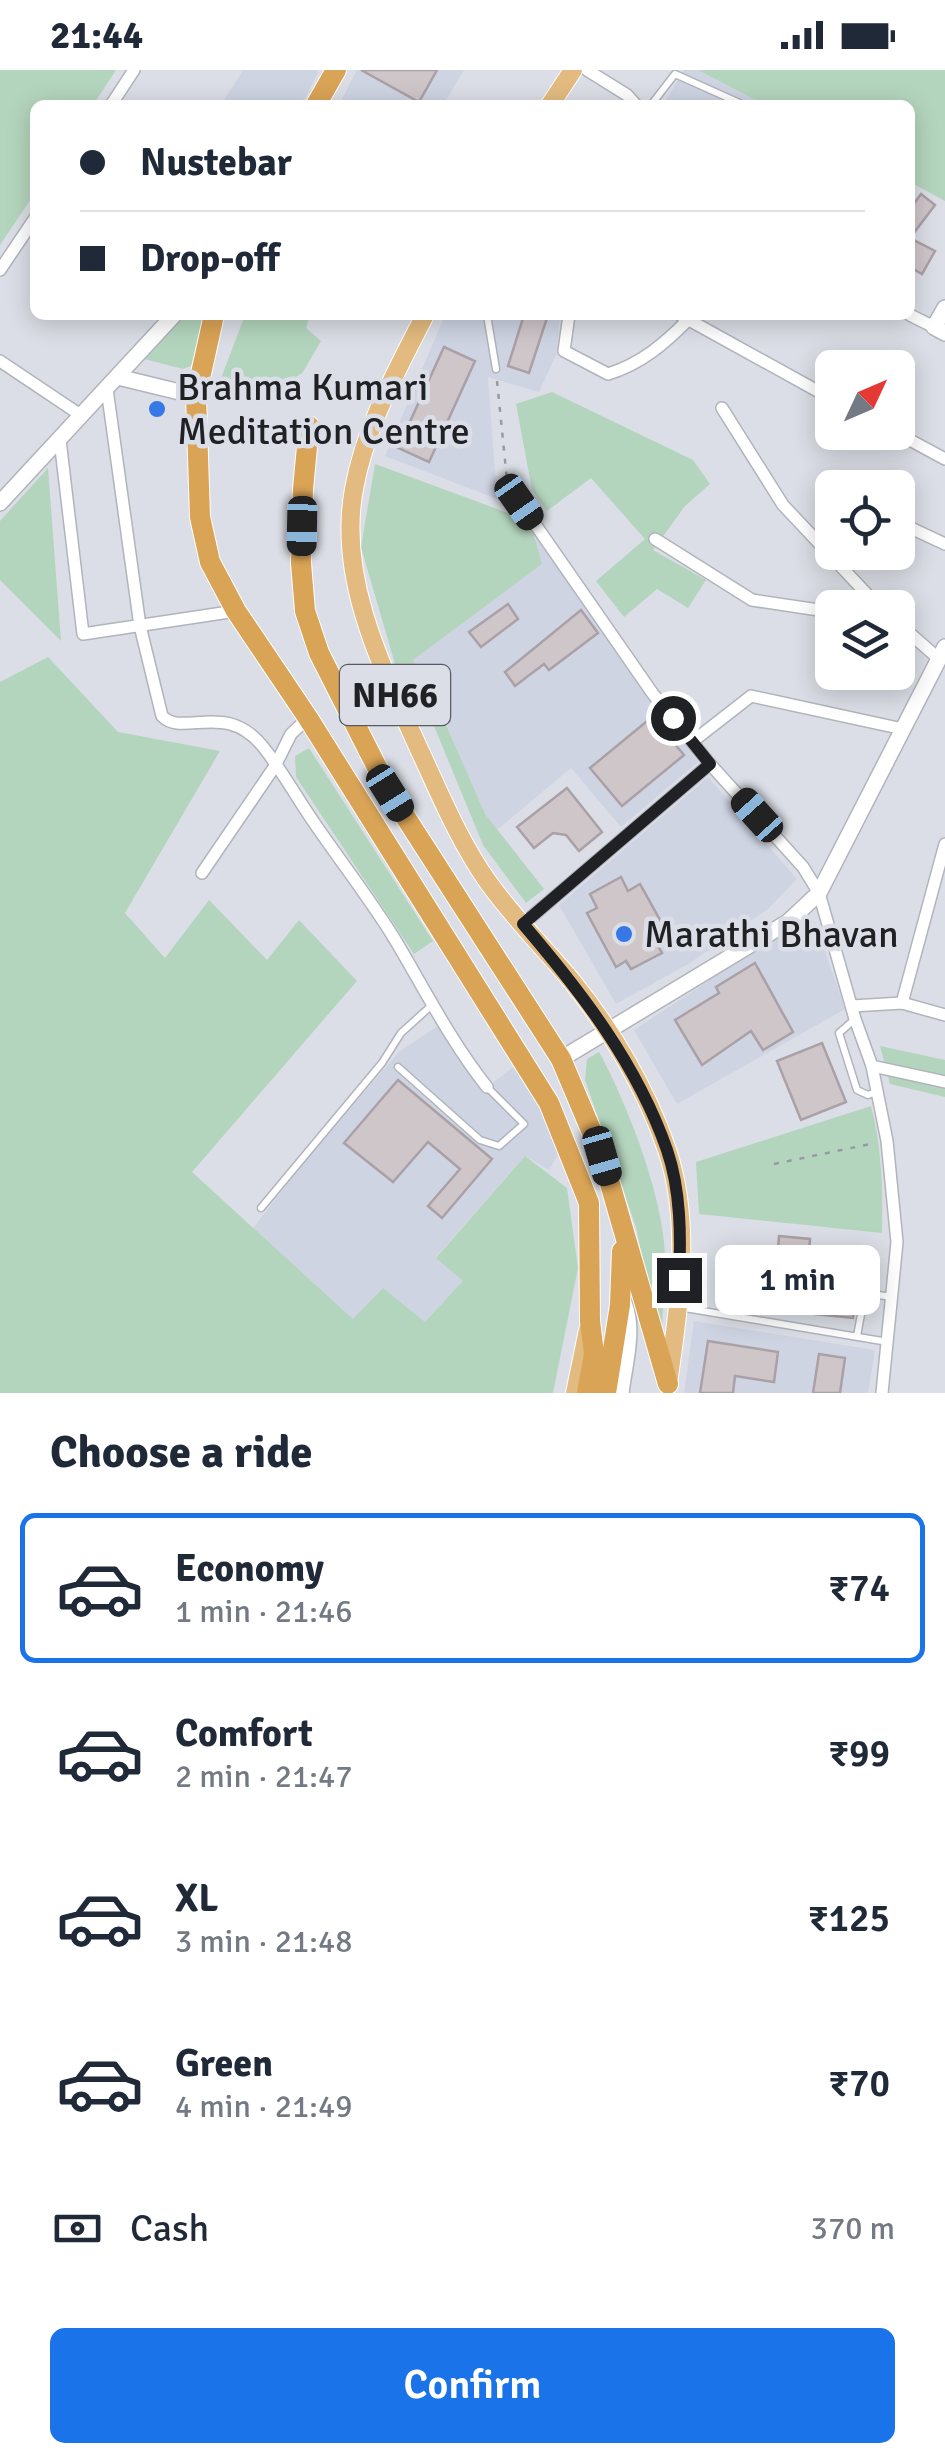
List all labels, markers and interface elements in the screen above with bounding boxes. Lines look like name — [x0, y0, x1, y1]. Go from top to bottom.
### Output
text: 21:44 — [50, 12, 143, 59]
text: Nustebar — [140, 139, 292, 186]
text: Drop-off — [140, 235, 280, 282]
north arrow — [815, 350, 915, 450]
map controls — [815, 350, 915, 690]
place label: Brahma Kumari Meditation Centre — [177, 364, 470, 455]
marker: Brahma Kumari Meditation Centre — [146, 398, 168, 420]
car — [490, 469, 548, 535]
button: locate — [815, 470, 915, 570]
car — [286, 496, 318, 556]
button: layers — [815, 590, 915, 690]
road number: NH66 — [340, 665, 450, 725]
route start — [651, 696, 696, 741]
car — [361, 760, 419, 826]
car — [726, 783, 788, 847]
place label: Marathi Bhavan — [644, 911, 899, 958]
marker: Marathi Bhavan — [613, 923, 635, 945]
car — [579, 1123, 625, 1189]
callout: 1 min — [714, 1245, 879, 1315]
route end — [657, 1258, 702, 1303]
text: 1 min — [759, 1260, 836, 1299]
text: Choose a ride — [50, 1425, 313, 1480]
icon: car — [55, 1543, 145, 1633]
text: Economy — [175, 1545, 324, 1592]
text: ₹74 — [828, 1565, 890, 1612]
text: 1 min · 21:46 — [175, 1592, 353, 1631]
icon: car — [55, 1708, 145, 1798]
text: Comfort — [175, 1710, 313, 1757]
text: ₹99 — [828, 1730, 890, 1777]
text: 2 min · 21:47 — [175, 1757, 353, 1796]
icon: car — [55, 1873, 145, 1963]
text: XL — [175, 1875, 218, 1922]
text: ₹125 — [808, 1895, 890, 1942]
text: 3 min · 21:48 — [175, 1922, 353, 1961]
icon: car — [55, 2038, 145, 2128]
text: Green — [175, 2040, 273, 2087]
text: ₹70 — [828, 2060, 890, 2107]
text: 4 min · 21:49 — [175, 2087, 353, 2126]
icon: cash — [50, 2201, 105, 2256]
text: Cash — [130, 2205, 209, 2252]
text: 370 m — [811, 2209, 895, 2248]
button: Confirm — [50, 2328, 895, 2443]

